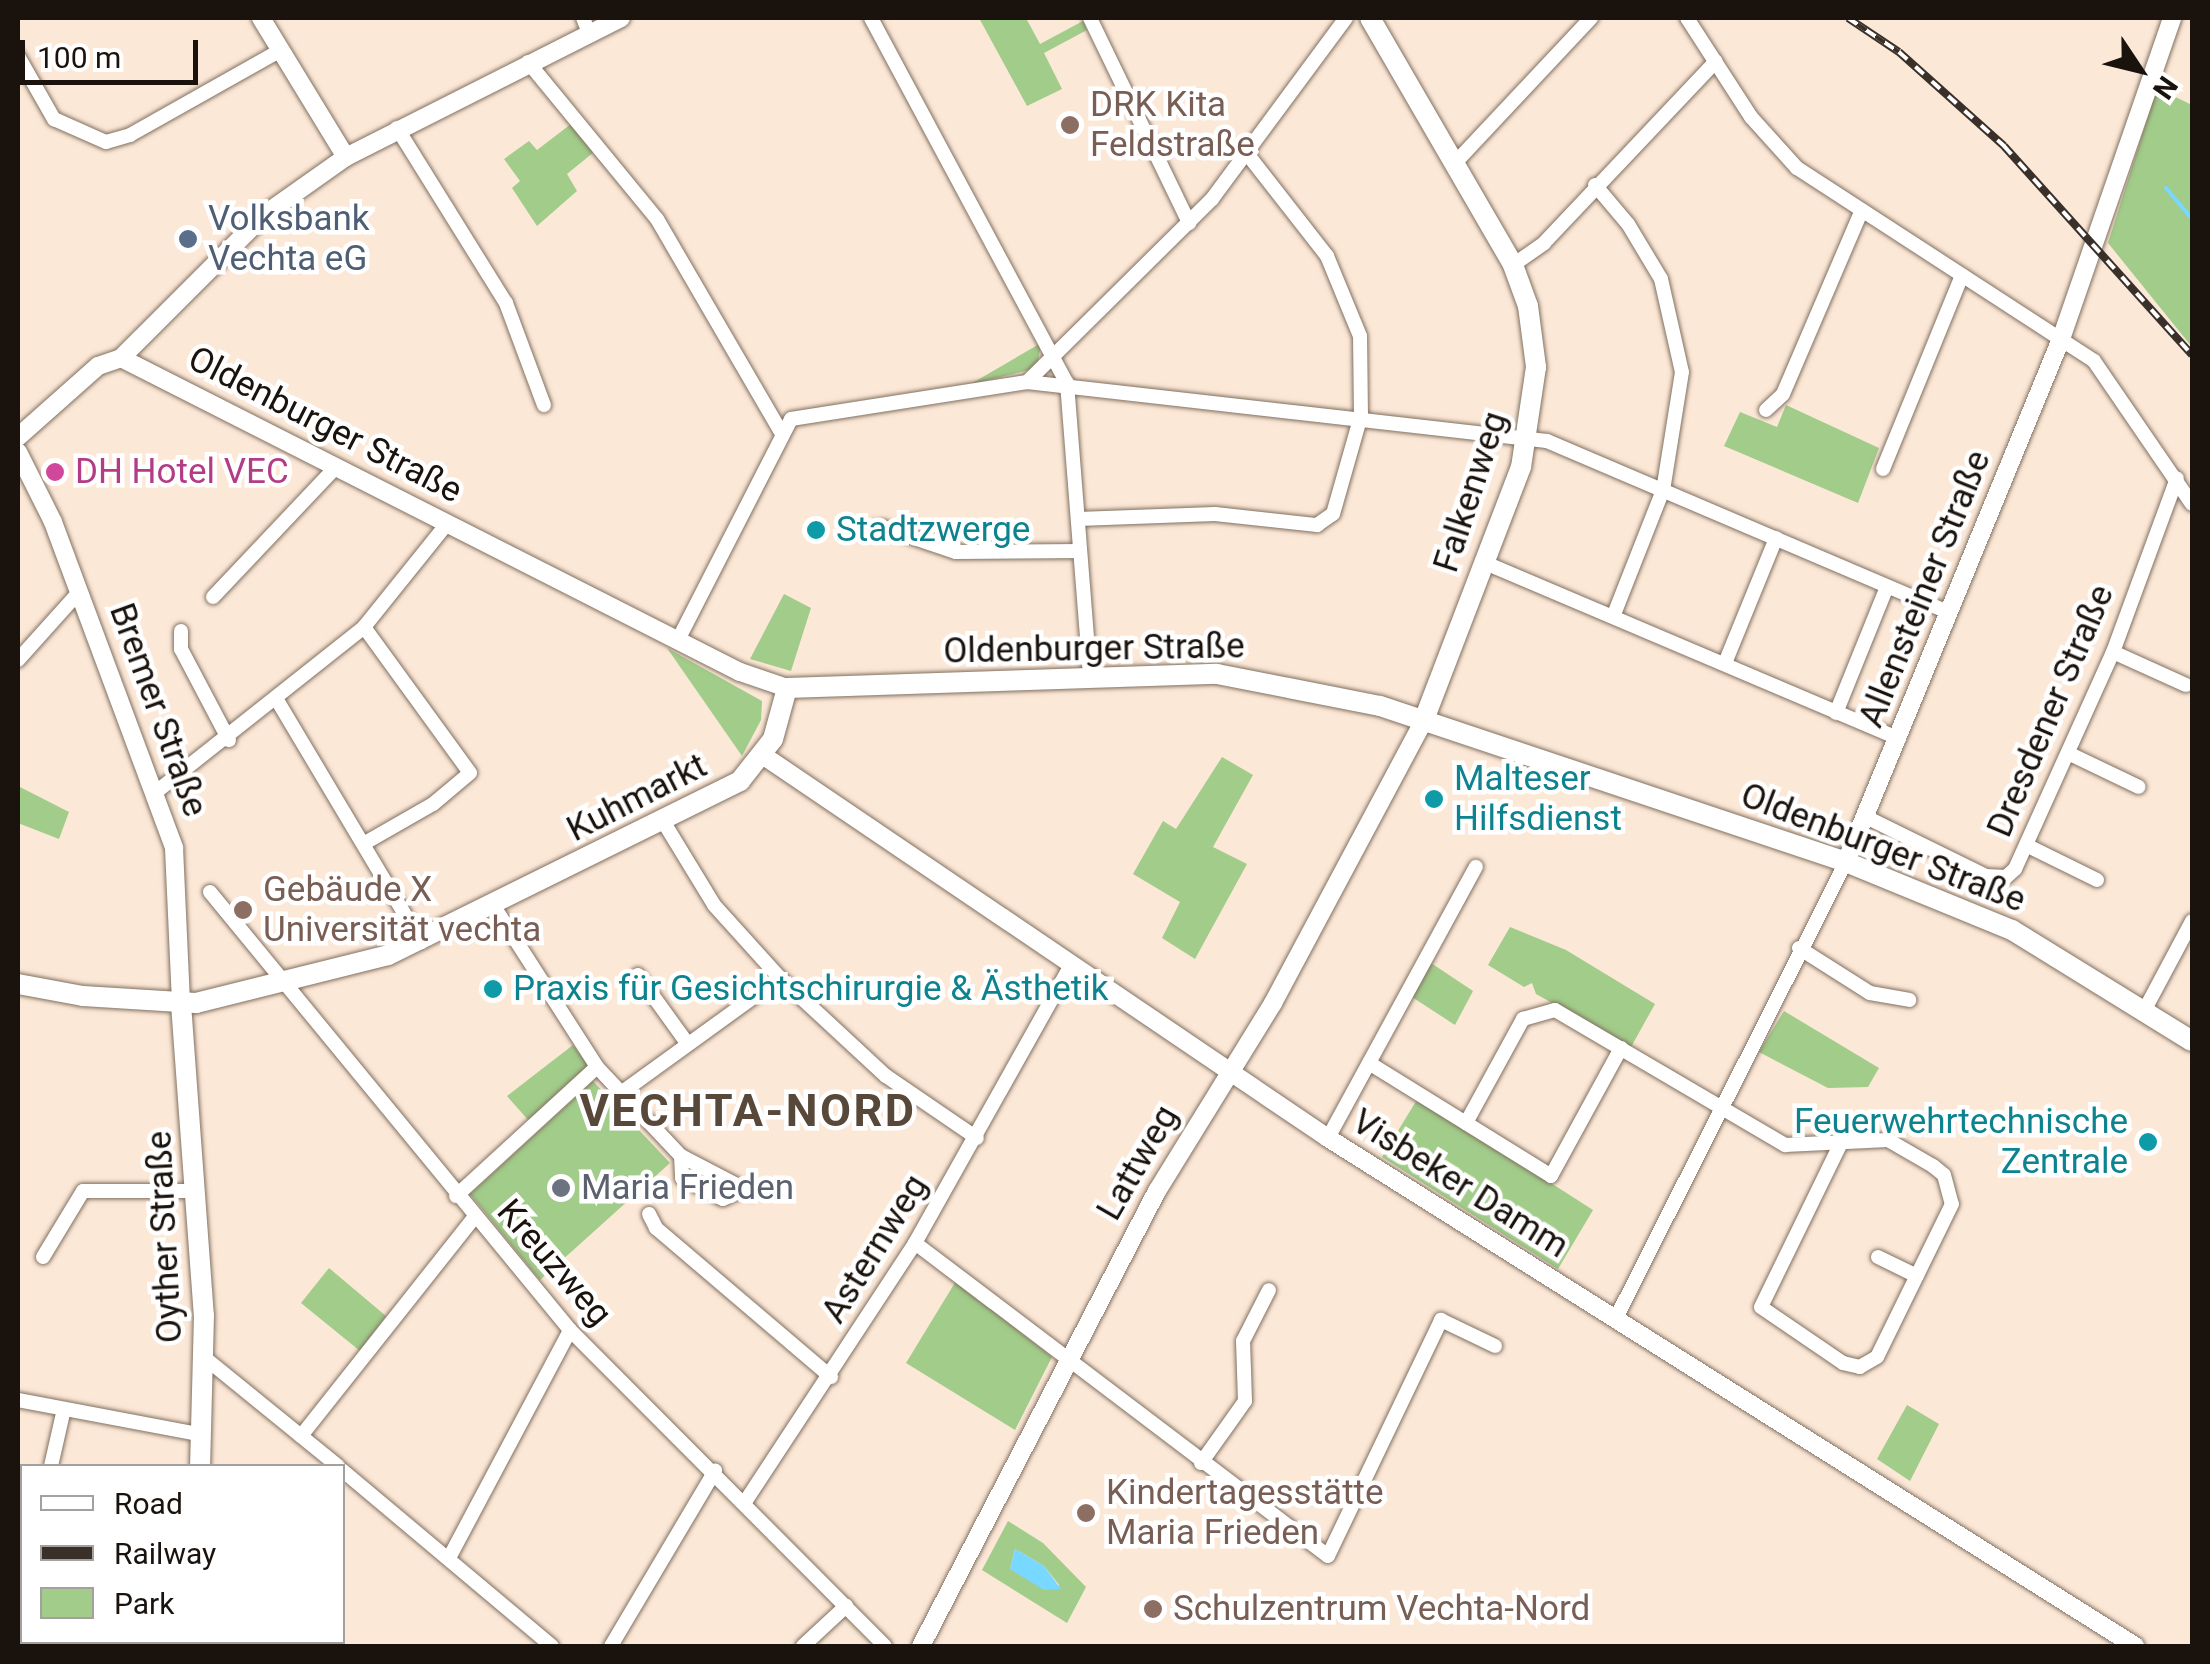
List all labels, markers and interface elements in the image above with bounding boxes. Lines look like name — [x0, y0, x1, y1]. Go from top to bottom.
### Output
scale bar — [25, 20, 202, 82]
north arrow — [2090, 20, 2190, 120]
text: 100 m — [37, 40, 121, 75]
text: N — [2146, 70, 2184, 105]
place label: DRK Kita Feldstraße — [1090, 84, 1255, 166]
marker: DRK Kita Feldstraße — [1059, 114, 1081, 136]
place label: Volksbank Vechta eG — [208, 198, 370, 280]
marker: Volksbank Vechta eG — [177, 228, 199, 250]
street label: Oldenburger Straße — [181, 338, 469, 512]
street label: Falkenweg — [1425, 407, 1517, 577]
street label: Allensteiner Straße — [1850, 445, 2000, 733]
place label: DH Hotel VEC — [75, 451, 289, 493]
marker: DH Hotel VEC — [44, 461, 66, 483]
place label: Stadtzwerge — [836, 509, 1030, 551]
marker: Stadtzwerge — [805, 519, 827, 541]
street label: Dresdener Straße — [1979, 579, 2123, 843]
street label: Bremer Straße — [100, 598, 216, 822]
street label: Oldenburger Straße — [943, 625, 1245, 673]
street label: Kuhmarkt — [560, 745, 714, 851]
place label: Malteser Hilfsdienst — [1454, 758, 1622, 840]
street label: Oldenburger Straße — [1735, 774, 2031, 922]
marker: Malteser Hilfsdienst — [1423, 788, 1445, 810]
place label: Gebäude X Universität vechta — [263, 869, 541, 951]
marker: Gebäude X Universität vechta — [232, 899, 254, 921]
place label: Praxis für Gesichtschirurgie & Ästhetik — [513, 968, 1109, 1010]
marker: Praxis für Gesichtschirurgie & Ästhetik — [482, 978, 504, 1000]
district label: VECHTA-NORD — [579, 1084, 917, 1138]
street label: Lattweg — [1088, 1098, 1188, 1228]
street label: Visbeker Damm — [1344, 1101, 1576, 1267]
place label: Feuerwehrtechnische Zentrale — [1794, 1101, 2128, 1183]
street label: Oyther Straße — [138, 1130, 192, 1344]
marker: Feuerwehrtechnische Zentrale — [2137, 1131, 2159, 1153]
place label: Maria Frieden — [581, 1167, 794, 1209]
street label: Asternweg — [813, 1167, 937, 1331]
marker: Maria Frieden — [550, 1177, 572, 1199]
street label: Kreuzweg — [488, 1191, 620, 1335]
legend — [20, 1464, 345, 1644]
place label: Kindertagesstätte Maria Frieden — [1106, 1472, 1384, 1554]
text: Road — [114, 1486, 183, 1521]
marker: Kindertagesstätte Maria Frieden — [1075, 1502, 1097, 1524]
text: Railway — [114, 1536, 216, 1571]
text: Park — [114, 1586, 174, 1621]
place label: Schulzentrum Vechta-Nord — [1173, 1588, 1590, 1630]
marker: Schulzentrum Vechta-Nord — [1142, 1598, 1164, 1620]

